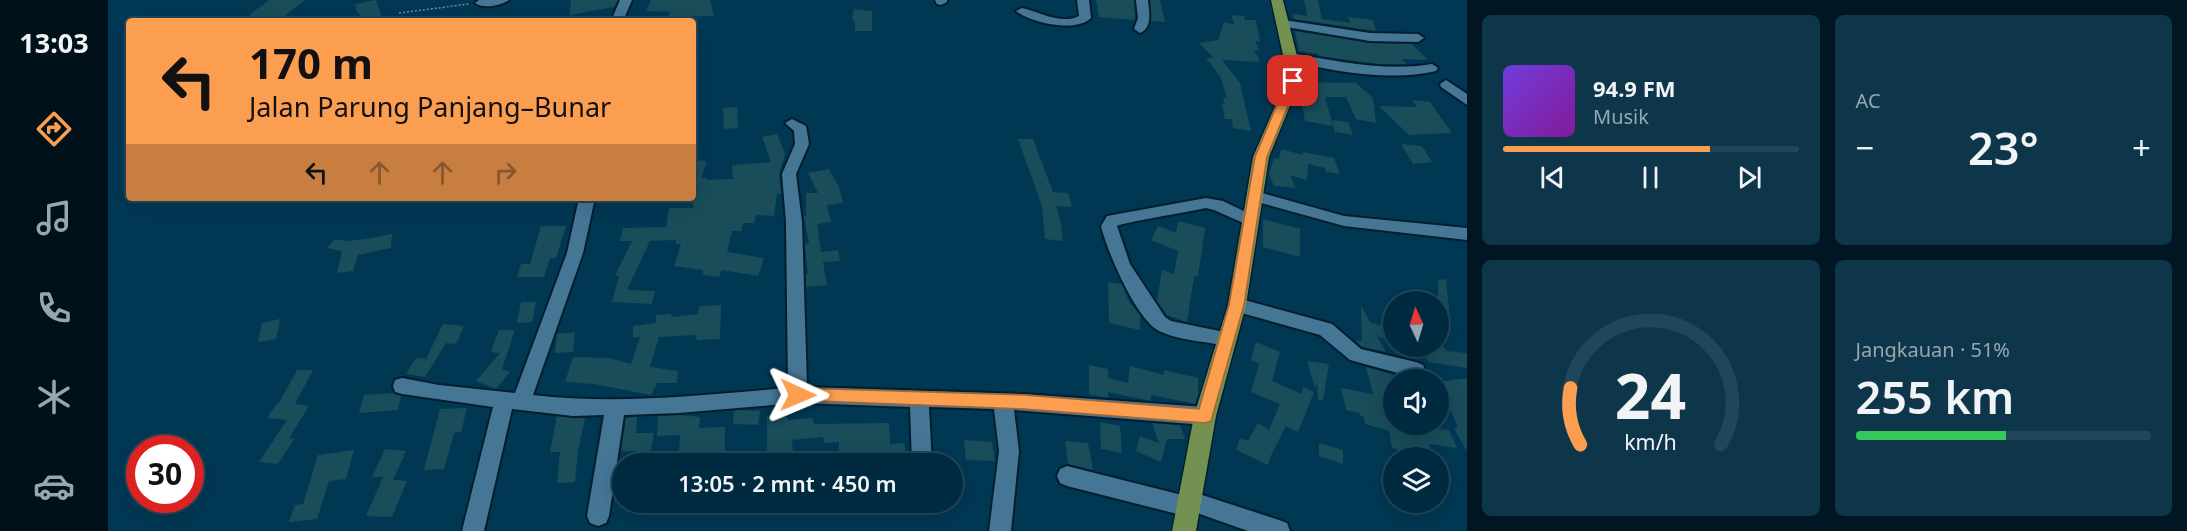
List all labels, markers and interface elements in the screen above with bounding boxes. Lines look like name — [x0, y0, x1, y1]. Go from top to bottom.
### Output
text: 13:03 — [19, 24, 89, 61]
text: 170 m — [249, 34, 373, 91]
icon: left — [150, 42, 228, 120]
pin — [1267, 55, 1318, 106]
icon: arrive — [1276, 64, 1309, 97]
text: 94.9 FM — [1593, 73, 1675, 103]
text: AC — [1856, 87, 1881, 114]
text: Jalan Parung Panjang–Bunar — [249, 88, 611, 125]
text: Musik — [1593, 103, 1649, 130]
icon: directions — [33, 108, 75, 150]
text: 23° — [1968, 117, 2039, 178]
text: − — [1856, 125, 1874, 170]
text: + — [2132, 125, 2151, 170]
icon: left — [300, 156, 333, 189]
icon: ahead — [363, 156, 396, 189]
icon: ahead — [426, 156, 459, 189]
icon: right — [489, 156, 522, 189]
icon: previous — [1536, 161, 1569, 194]
icon: pause — [1634, 161, 1667, 194]
icon: next — [1733, 161, 1766, 194]
icon: music — [33, 197, 75, 239]
icon: phone — [33, 287, 75, 329]
north arrow — [1383, 291, 1449, 357]
map controls — [1383, 291, 1449, 513]
text: Jangkauan · 51% — [1856, 336, 2010, 363]
text: 24 — [1615, 352, 1686, 437]
position arrow — [766, 363, 830, 427]
text: 255 km — [1856, 366, 2014, 427]
button: sound — [1383, 369, 1449, 435]
icon: climate — [33, 376, 75, 418]
text: km/h — [1624, 427, 1677, 456]
speed limit sign: 30 — [126, 435, 204, 513]
button: layers — [1383, 447, 1449, 513]
icon: car — [33, 465, 75, 507]
text: 13:05 · 2 mnt · 450 m — [678, 468, 897, 498]

